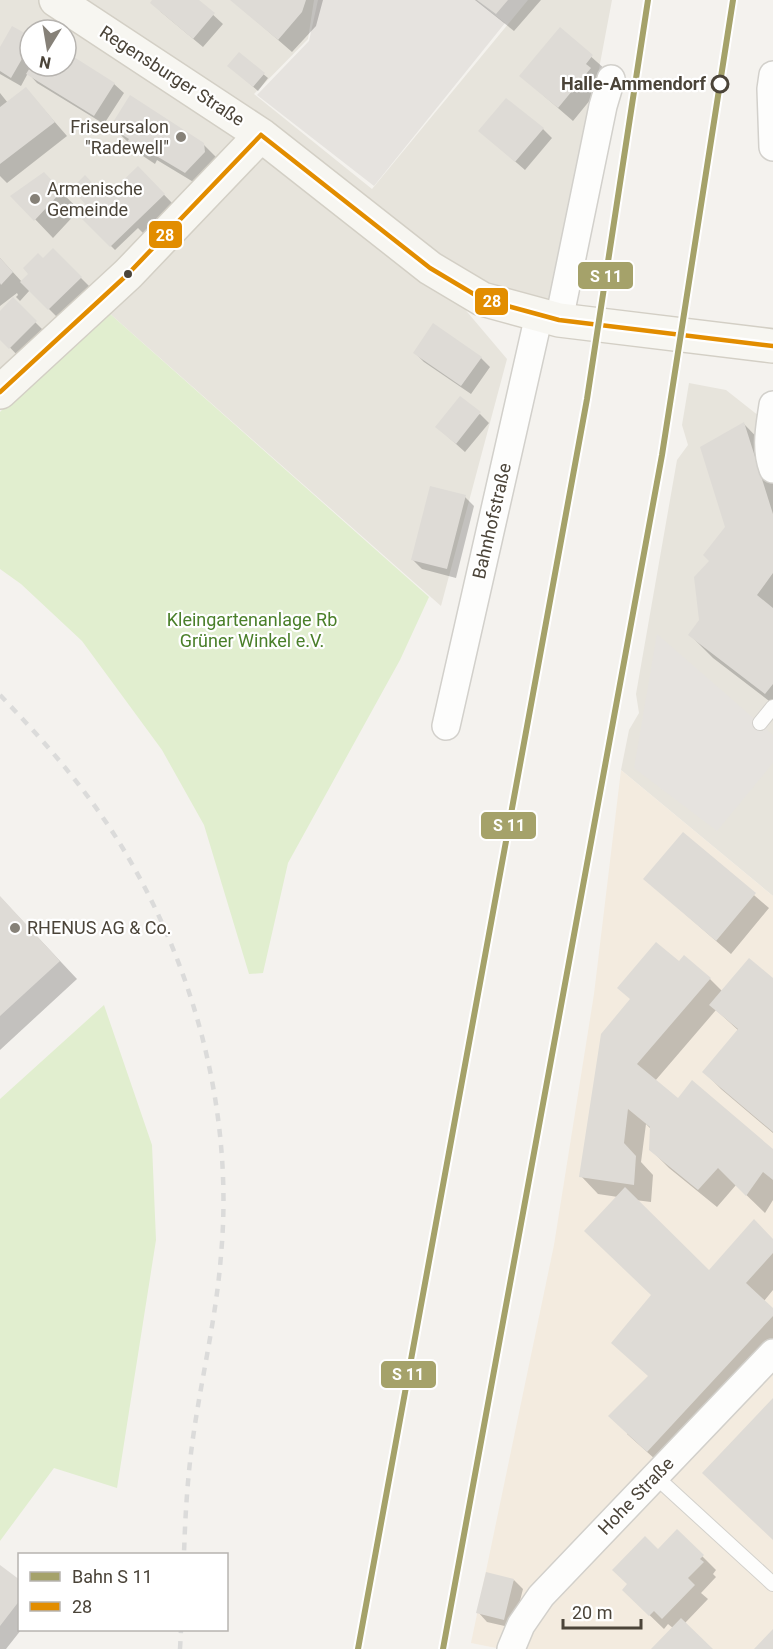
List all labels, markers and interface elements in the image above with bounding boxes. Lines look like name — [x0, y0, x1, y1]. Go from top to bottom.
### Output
north arrow — [18, 18, 78, 78]
street label: Regensburger Straße — [96, 21, 248, 130]
text: N — [38, 52, 53, 73]
place label: Halle-Ammendorf — [561, 73, 707, 94]
marker: Halle-Ammendorf — [711, 75, 729, 93]
place label: Friseursalon "Radewell" — [70, 116, 169, 158]
marker: Friseursalon "Radewell" — [174, 130, 188, 144]
place label: Armenische Gemeinde — [47, 178, 143, 220]
marker: Armenische Gemeinde — [28, 192, 42, 206]
line badge: 28 — [148, 220, 183, 249]
text: 28 — [156, 226, 174, 245]
line badge: S 11 — [577, 261, 634, 290]
text: S 11 — [590, 267, 622, 286]
unlabelled marker — [122, 268, 134, 280]
line badge: 28 — [474, 287, 509, 316]
text: 28 — [483, 292, 501, 311]
street label: Bahnhofstraße — [468, 461, 515, 581]
park label: Kleingartenanlage Rb Grüner Winkel e.V. — [167, 609, 337, 651]
line badge: S 11 — [480, 811, 537, 840]
text: S 11 — [493, 816, 525, 835]
place label: RHENUS AG & Co. — [27, 917, 172, 938]
marker: RHENUS AG & Co. — [8, 921, 22, 935]
line badge: S 11 — [380, 1360, 437, 1389]
text: S 11 — [392, 1365, 424, 1384]
street label: Hohe Straße — [594, 1453, 678, 1539]
legend — [18, 1553, 228, 1631]
text: Bahn S 11 — [72, 1566, 153, 1587]
scale bar — [563, 1592, 641, 1630]
text: 28 — [72, 1596, 92, 1617]
text: 20 m — [572, 1602, 612, 1623]

